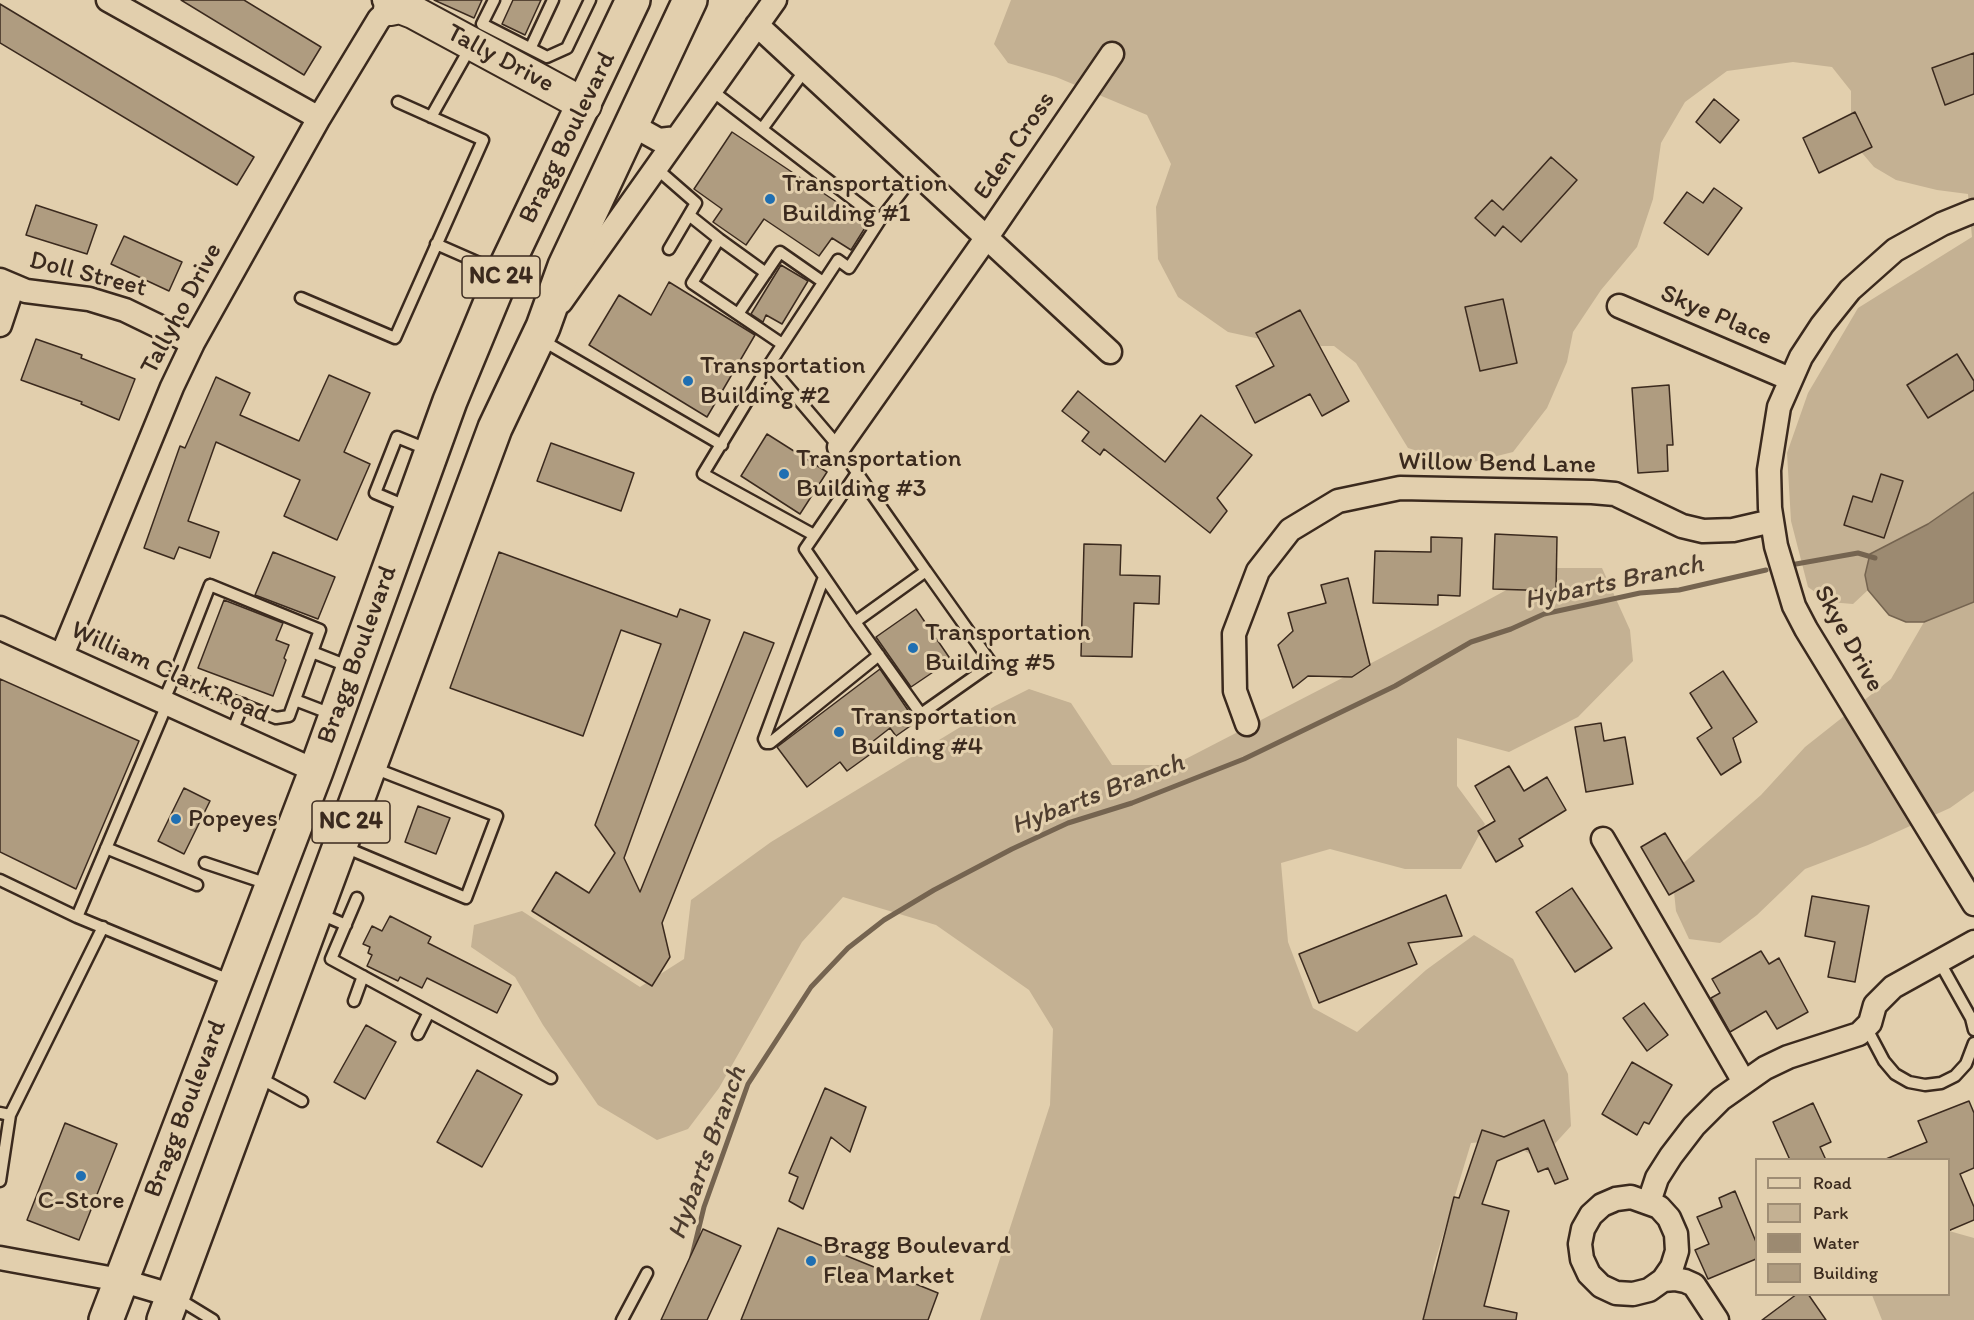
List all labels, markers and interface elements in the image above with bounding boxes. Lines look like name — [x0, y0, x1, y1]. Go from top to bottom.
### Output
street label: Tally Drive — [441, 18, 559, 100]
street label: Bragg Boulevard — [513, 47, 623, 229]
street label: Eden Cross — [967, 86, 1063, 206]
place label: Transportation Building #1 — [782, 168, 948, 230]
marker: Transportation Building #1 — [763, 192, 777, 206]
street label: Tallyho Drive — [134, 238, 230, 380]
street label: Doll Street — [26, 245, 150, 305]
road number: NC 24 — [462, 256, 540, 298]
street label: Skye Place — [1655, 279, 1777, 353]
place label: Transportation Building #2 — [700, 350, 866, 412]
marker: Transportation Building #2 — [681, 374, 695, 388]
place label: Transportation Building #3 — [796, 443, 962, 504]
street label: Willow Bend Lane — [1398, 447, 1596, 481]
marker: Transportation Building #3 — [777, 467, 791, 481]
water label: Hybarts Branch — [1522, 548, 1706, 618]
street label: Bragg Boulevard — [311, 562, 405, 748]
street label: Skye Drive — [1806, 580, 1890, 698]
street label: William Clark Road — [66, 615, 274, 731]
place label: Transportation Building #5 — [925, 617, 1091, 678]
marker: Transportation Building #5 — [906, 641, 920, 655]
place label: Transportation Building #4 — [851, 701, 1017, 762]
marker: Transportation Building #4 — [832, 725, 846, 739]
water label: Hybarts Branch — [1007, 747, 1189, 843]
road number: NC 24 — [312, 801, 390, 843]
place label: Popeyes — [188, 803, 278, 835]
marker: Popeyes — [169, 812, 183, 826]
street label: Bragg Boulevard — [138, 1016, 234, 1202]
water label: Hybarts Branch — [662, 1062, 754, 1244]
legend — [1755, 1158, 1950, 1296]
marker: C-Store — [74, 1169, 88, 1183]
text: Road — [1813, 1172, 1852, 1194]
place label: C-Store — [38, 1185, 124, 1217]
text: Park — [1813, 1202, 1848, 1224]
place label: Bragg Boulevard Flea Market — [823, 1230, 1011, 1292]
text: Water — [1813, 1232, 1859, 1254]
marker: Bragg Boulevard Flea Market — [804, 1254, 818, 1268]
text: Building — [1813, 1262, 1878, 1284]

